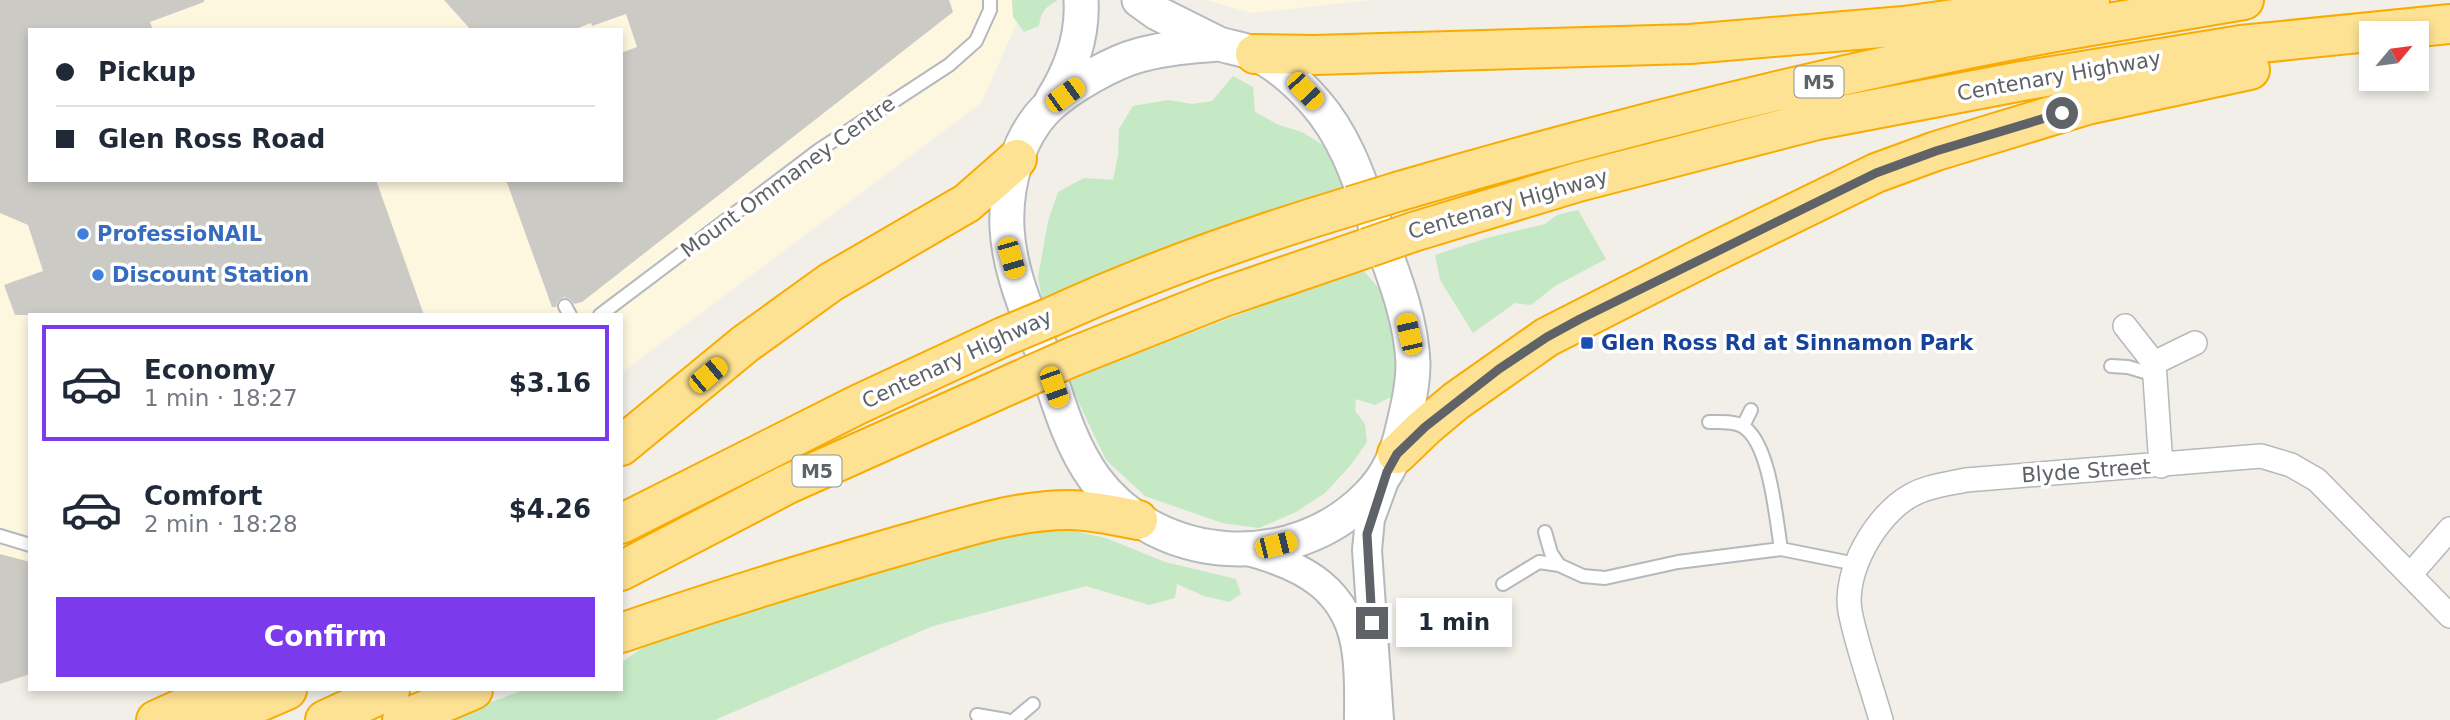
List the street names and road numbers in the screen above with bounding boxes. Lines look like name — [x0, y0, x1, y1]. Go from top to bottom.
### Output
street label: Centenary Highway — [1955, 46, 2163, 106]
road number: M5 — [1794, 66, 1843, 97]
street label: Mount Ommaney Centre — [676, 91, 900, 263]
street label: Centenary Highway — [1405, 164, 1611, 244]
street label: Centenary Highway — [858, 304, 1056, 414]
street label: Blyde Street — [2021, 455, 2151, 487]
road number: M5 — [792, 456, 842, 486]

